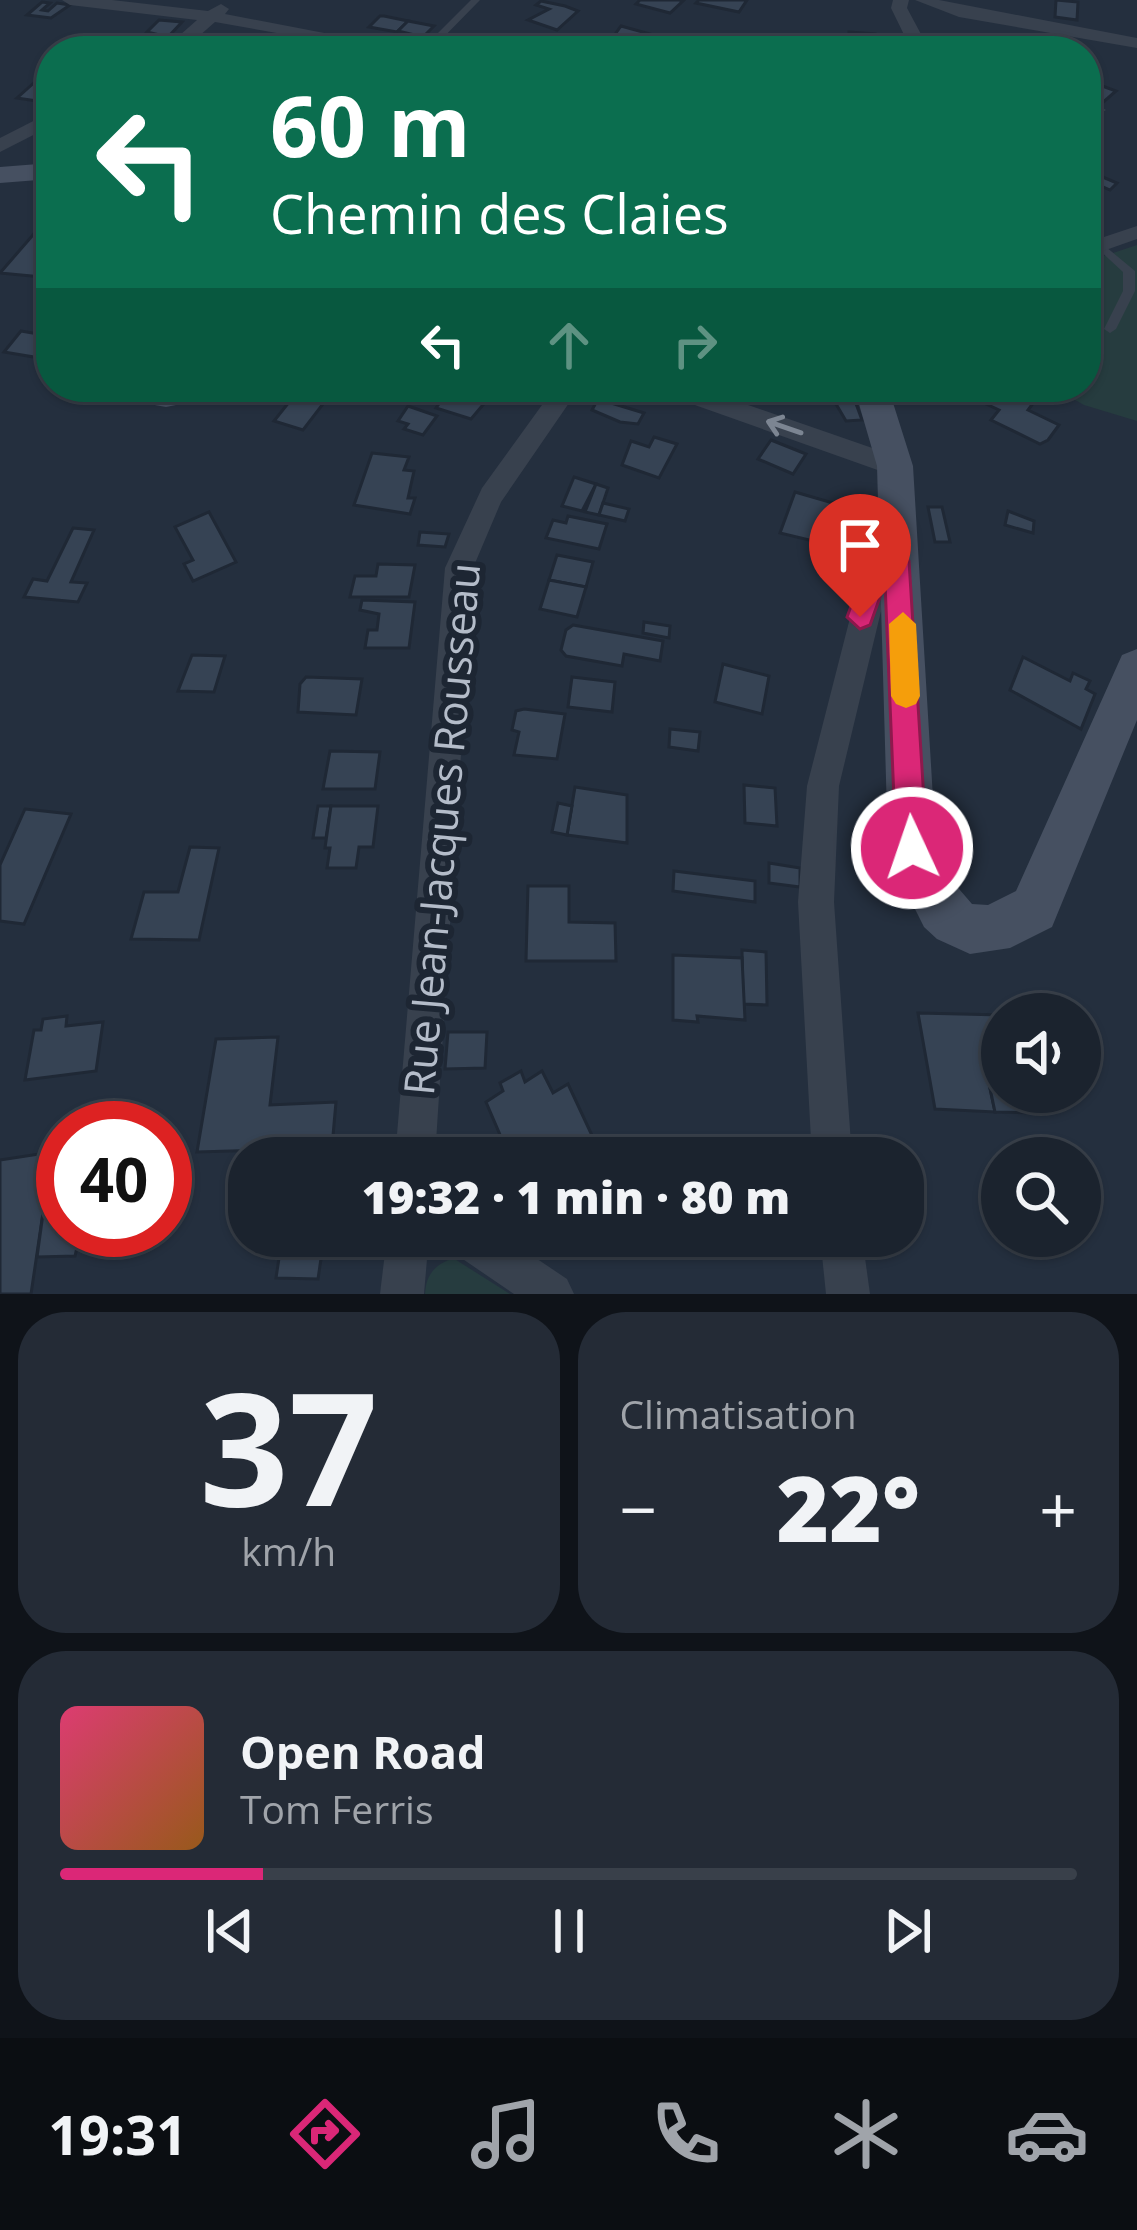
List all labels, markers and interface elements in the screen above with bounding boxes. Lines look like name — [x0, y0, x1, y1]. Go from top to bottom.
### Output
text: 60 m — [270, 67, 470, 182]
icon: left — [72, 84, 228, 240]
text: Chemin des Claies — [270, 176, 729, 250]
icon: left — [410, 312, 476, 378]
icon: ahead — [536, 312, 602, 378]
icon: right — [662, 312, 728, 378]
one-way arrow — [766, 415, 803, 436]
pin — [809, 494, 911, 617]
icon: arrive — [827, 512, 893, 578]
street label: Rue Jean-Jacques Rousseau — [389, 560, 492, 1097]
position arrow — [849, 785, 975, 911]
map controls — [981, 993, 1101, 1257]
button: sound — [981, 993, 1101, 1113]
speed limit sign: 40 — [36, 1101, 192, 1257]
button: search — [981, 1137, 1101, 1257]
text: 19:32 · 1 min · 80 m — [362, 1166, 790, 1227]
text: 37 — [200, 1339, 378, 1552]
text: Climatisation — [620, 1387, 857, 1440]
text: 22° — [777, 1446, 920, 1568]
text: − — [620, 1463, 657, 1553]
text: + — [1039, 1463, 1077, 1553]
text: km/h — [241, 1524, 336, 1577]
text: Open Road — [240, 1721, 485, 1782]
text: Tom Ferris — [240, 1782, 434, 1835]
icon: previous — [197, 1898, 263, 1964]
icon: pause — [536, 1898, 602, 1964]
icon: next — [875, 1898, 941, 1964]
icon: directions — [283, 2092, 367, 2176]
icon: music — [464, 2092, 548, 2176]
icon: phone — [644, 2092, 728, 2176]
icon: climate — [824, 2092, 908, 2176]
icon: car — [1005, 2092, 1089, 2176]
text: 19:31 — [48, 2097, 187, 2171]

